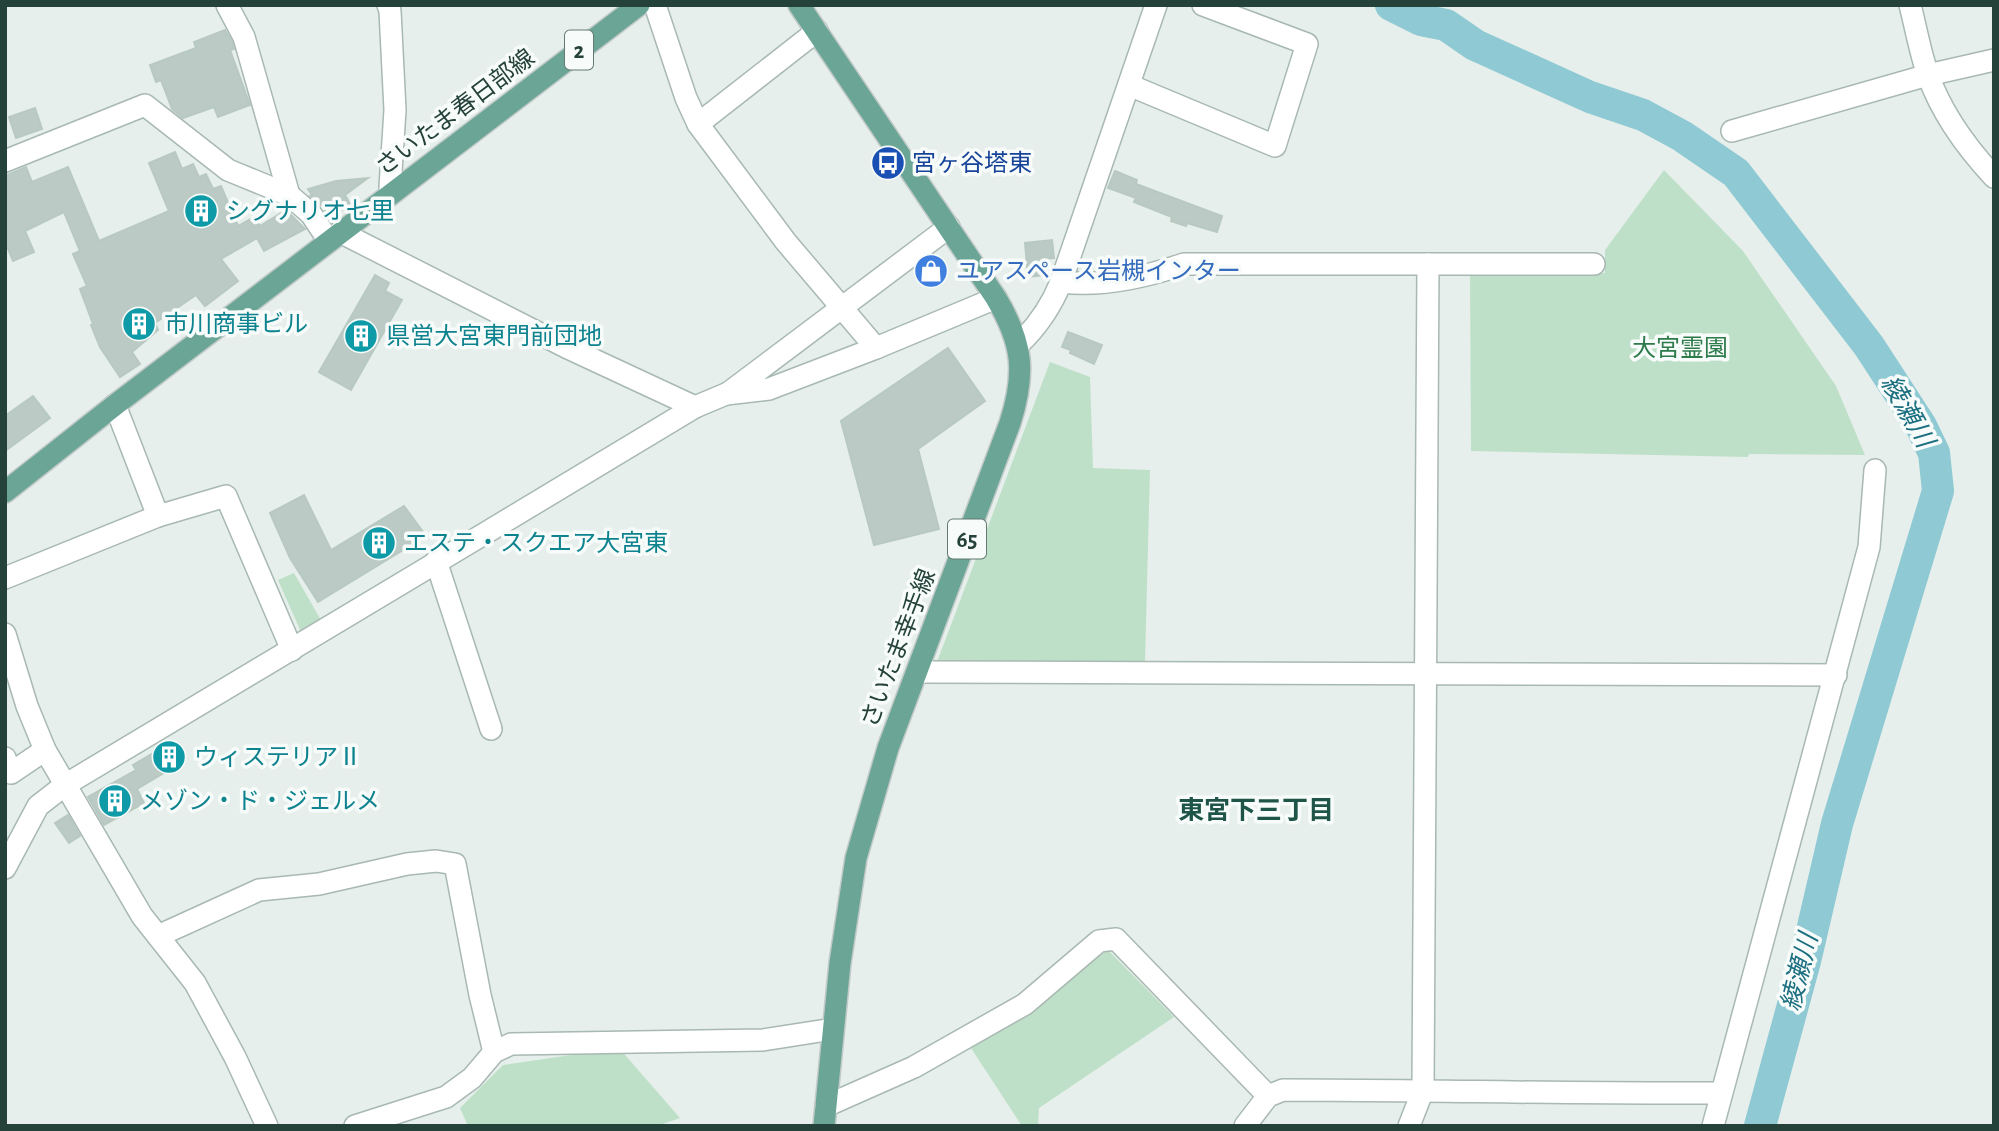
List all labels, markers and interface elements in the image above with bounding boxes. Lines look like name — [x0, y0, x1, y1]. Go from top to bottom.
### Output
road number: 2 — [565, 31, 593, 70]
street label: さいたま春日部線 — [371, 44, 539, 180]
bus stop icon: 宮ヶ谷塔東 — [869, 144, 907, 182]
place label: 宮ヶ谷塔東 — [912, 150, 1032, 176]
building icon: シグナリオ七里 — [182, 192, 220, 230]
place label: シグナリオ七里 — [226, 198, 394, 224]
shop icon: ユアスペース岩槻インター — [912, 252, 950, 290]
place label: ユアスペース岩槻インター — [956, 258, 1241, 284]
building icon: 市川商事ビル — [120, 305, 158, 343]
place label: 市川商事ビル — [164, 311, 308, 337]
building icon: 県営大宮東門前団地 — [342, 317, 380, 355]
place label: 県営大宮東門前団地 — [386, 323, 602, 349]
park label: 大宮霊園 — [1632, 335, 1728, 361]
water label: 綾瀬川 — [1876, 371, 1940, 454]
road number: 65 — [948, 520, 986, 558]
building icon: エステ・スクエア大宮東 — [360, 524, 398, 562]
place label: エステ・スクエア大宮東 — [404, 530, 668, 556]
street label: さいたま幸手線 — [856, 565, 940, 731]
building icon: ウィステリアⅡ — [150, 738, 188, 776]
place label: ウィステリアⅡ — [194, 745, 362, 770]
building icon: メゾン・ド・ジェルメ — [96, 782, 134, 820]
place label: メゾン・ド・ジェルメ — [140, 788, 380, 814]
district label: 東宮下三丁目 — [1178, 796, 1334, 824]
water label: 綾瀬川 — [1777, 928, 1823, 1013]

